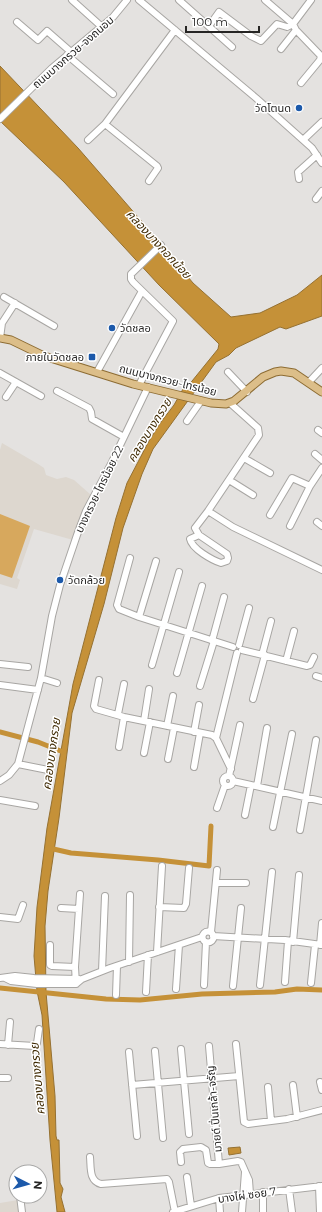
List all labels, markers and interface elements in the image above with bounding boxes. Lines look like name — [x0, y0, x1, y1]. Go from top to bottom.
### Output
scale bar — [186, 8, 259, 34]
street label: ถนนบางกรวย-จงถนอม — [29, 13, 117, 91]
text: 100 m — [192, 14, 228, 29]
place label: วัดโตนด — [255, 101, 291, 115]
marker: วัดโตนด — [294, 103, 304, 113]
water label: คลองบางกอกน้อย — [123, 206, 195, 282]
place label: วัดชลอ — [120, 321, 151, 335]
marker: วัดชลอ — [107, 323, 117, 333]
place label: ภายในวัดชลอ — [26, 350, 84, 364]
marker: ภายในวัดชลอ — [87, 352, 97, 362]
street label: ถนนบางกรวย-ไทรน้อย — [118, 361, 218, 399]
water label: คลองบางกรวย — [124, 395, 175, 465]
street label: บางกรวย-ไทรน้อย 22 — [72, 443, 126, 535]
place label: วัดกล้วย — [68, 573, 105, 587]
marker: วัดกล้วย — [55, 575, 65, 585]
water label: คลองบางกรวย — [39, 716, 64, 791]
water label: คลองบางกรวย — [26, 1042, 48, 1116]
street label: มายด์ ปิ่นเกล้า-จรัญ — [203, 1065, 225, 1153]
north arrow — [8, 1164, 48, 1204]
text: N — [31, 1180, 45, 1190]
street label: บางไผ่ ซอย 7 — [217, 1184, 277, 1206]

